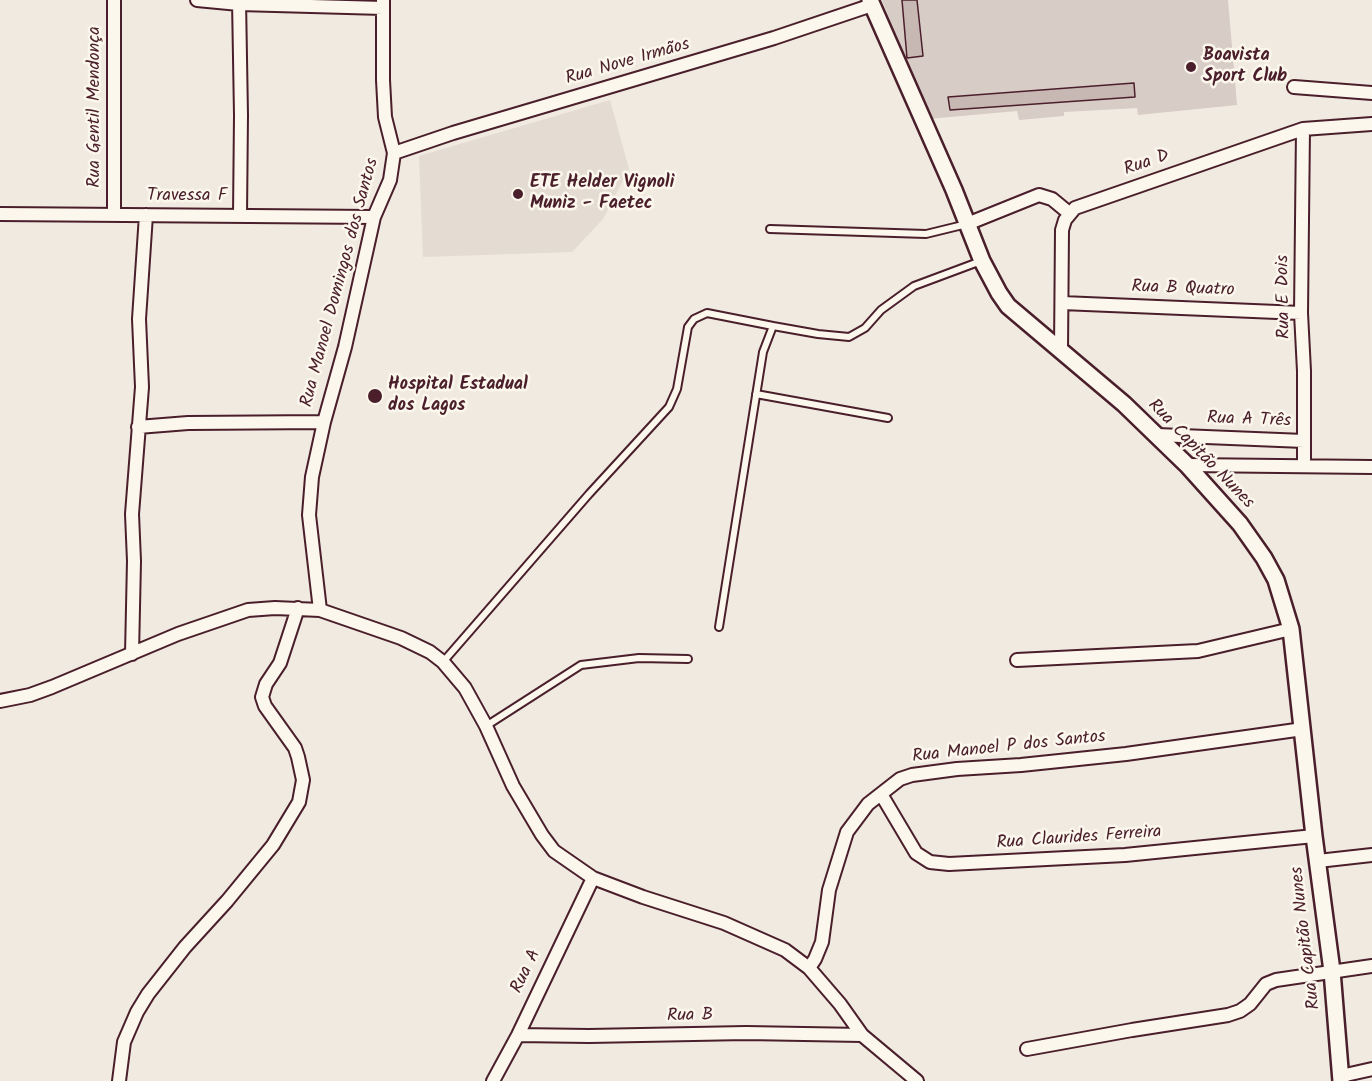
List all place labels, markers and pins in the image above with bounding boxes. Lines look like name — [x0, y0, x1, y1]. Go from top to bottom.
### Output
place label: Boavista Sport Club — [1203, 46, 1287, 88]
marker: Boavista Sport Club — [1184, 60, 1198, 74]
place label: ETE Helder Vignoli Muniz - Faetec — [530, 173, 674, 216]
marker: ETE Helder Vignoli Muniz - Faetec — [511, 187, 525, 201]
place label: Hospital Estadual dos Lagos — [388, 375, 528, 418]
marker: Hospital Estadual dos Lagos — [366, 387, 384, 405]

